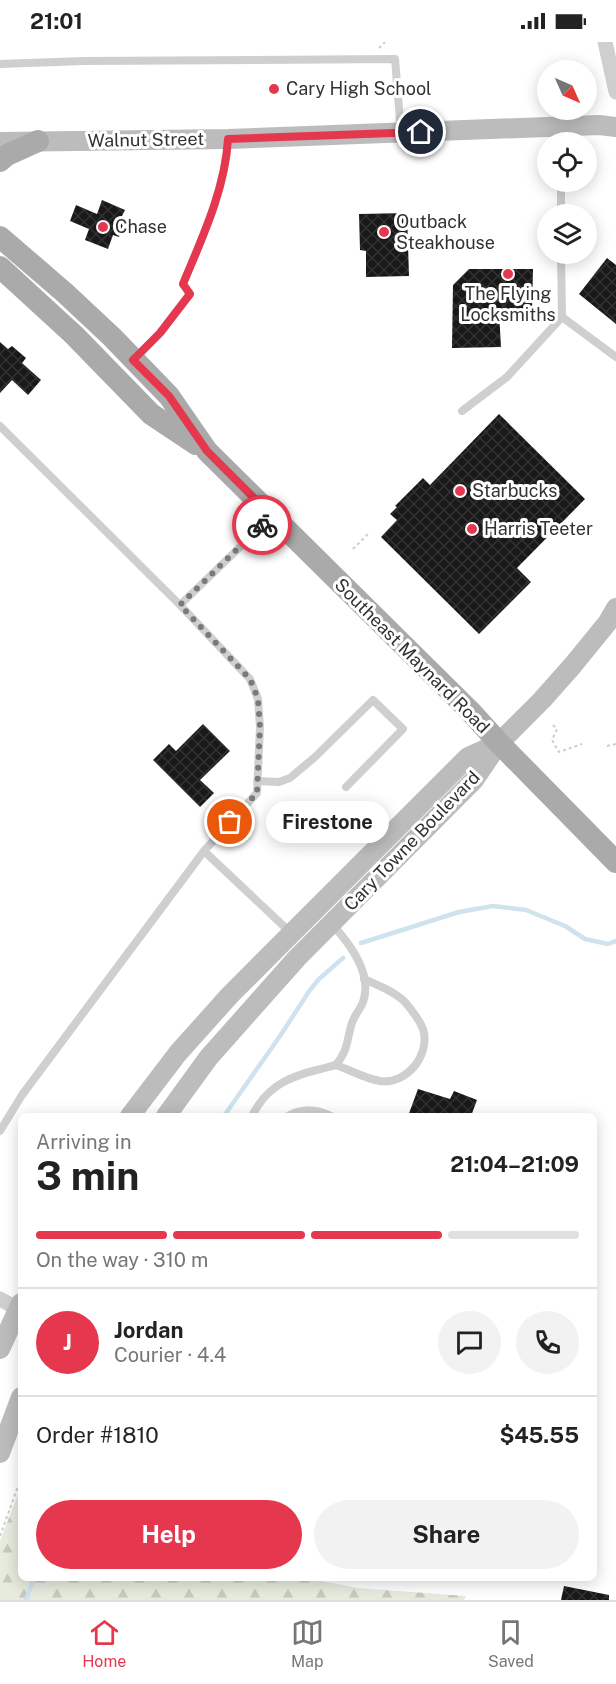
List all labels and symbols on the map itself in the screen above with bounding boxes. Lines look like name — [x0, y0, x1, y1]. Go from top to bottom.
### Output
north arrow — [537, 60, 597, 120]
place label: Cary High School — [286, 78, 432, 99]
marker: Cary High School — [267, 82, 281, 96]
pin — [395, 106, 446, 157]
street label: Walnut Street — [88, 128, 204, 151]
place label: Outback Steakhouse — [396, 211, 495, 253]
place label: Chase — [115, 216, 167, 237]
marker: Chase — [96, 220, 110, 234]
marker: Outback Steakhouse — [377, 225, 391, 239]
marker: The Flying Locksmiths — [501, 267, 515, 281]
place label: The Flying Locksmiths — [460, 283, 556, 325]
place label: Starbucks — [472, 480, 557, 501]
marker: Starbucks — [453, 484, 467, 498]
courier — [232, 495, 292, 555]
place label: Harris Teeter — [484, 518, 593, 539]
marker: Harris Teeter — [465, 522, 479, 536]
street label: Southeast Maynard Road — [331, 574, 494, 737]
street label: Cary Towne Boulevard — [339, 766, 484, 915]
pin — [204, 796, 255, 847]
callout: Firestone — [266, 801, 389, 843]

